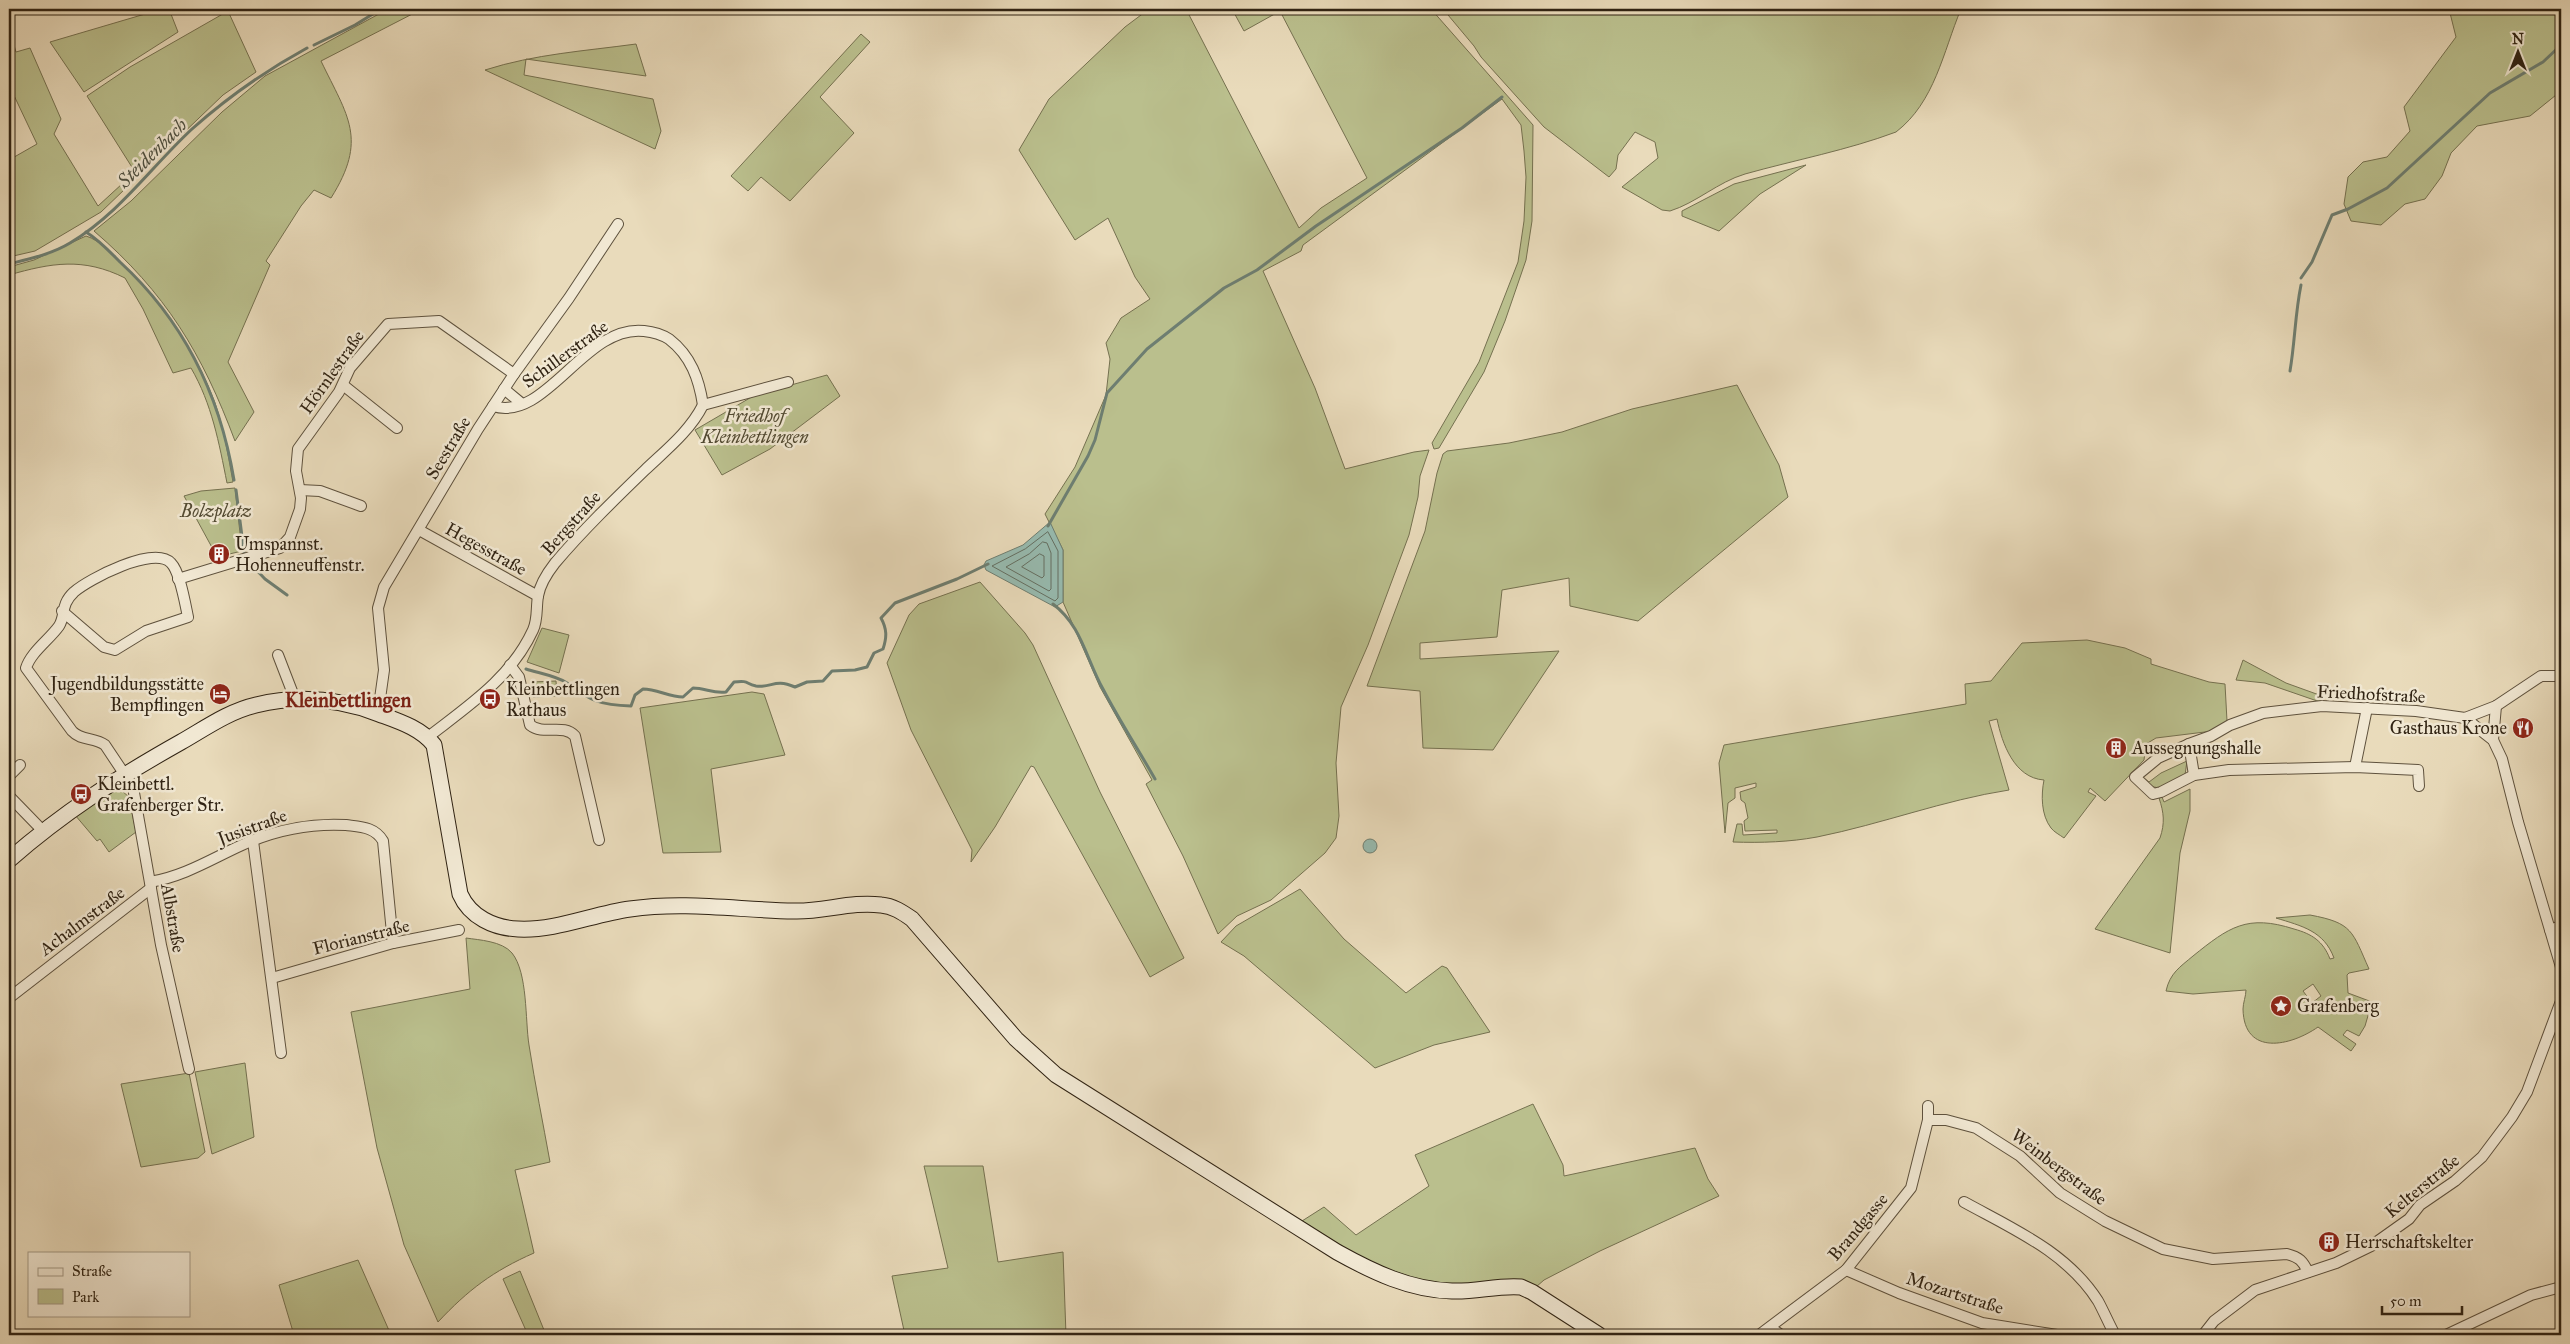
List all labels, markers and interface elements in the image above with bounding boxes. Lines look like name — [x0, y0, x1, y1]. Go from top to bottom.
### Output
north arrow — [2492, 28, 2542, 78]
text: N — [2512, 31, 2524, 48]
water label: Steidenbach — [112, 113, 192, 193]
street label: Schillerstraße — [518, 315, 612, 393]
street label: Hörnlestraße — [295, 326, 369, 418]
park label: Friedhof Kleinbettlingen — [700, 405, 809, 448]
street label: Seestraße — [421, 413, 475, 483]
street label: Bergstraße — [537, 486, 606, 560]
park label: Bolzplatz — [179, 500, 252, 523]
street label: Hegesstraße — [441, 518, 530, 581]
place label: Umspannst. Hohenneuffenstr. — [235, 533, 365, 576]
building icon: Umspannst. Hohenneuffenstr. — [207, 542, 231, 566]
place label: Jugendbildungsstätte Bempflingen — [48, 673, 204, 717]
place label: Kleinbettlingen Rathaus — [506, 678, 620, 721]
street label: Friedhofstraße — [2316, 680, 2426, 708]
hotel icon: Jugendbildungsstätte Bempflingen — [208, 682, 232, 706]
bus stop icon: Kleinbettlingen Rathaus — [478, 687, 502, 711]
district label: Kleinbettlingen — [285, 688, 411, 713]
restaurant icon: Gasthaus Krone — [2511, 716, 2535, 740]
place label: Gasthaus Krone — [2390, 717, 2507, 739]
building icon: Aussegnungshalle — [2104, 736, 2128, 760]
place label: Aussegnungshalle — [2131, 737, 2261, 760]
place label: Kleinbettl. Grafenberger Str. — [97, 773, 224, 817]
bus stop icon: Kleinbettl. Grafenberger Str. — [69, 782, 93, 806]
street label: Jusistraße — [212, 804, 290, 851]
street label: Albstraße — [156, 881, 190, 954]
street label: Achalmstraße — [34, 882, 129, 961]
street label: Florianstraße — [310, 914, 412, 960]
place icon: Grafenberg — [2269, 994, 2293, 1018]
place label: Grafenberg — [2297, 995, 2380, 1018]
street label: Weinbergstraße — [2006, 1124, 2111, 1211]
street label: Kelterstraße — [2380, 1149, 2464, 1223]
street label: Brandgasse — [1823, 1189, 1893, 1266]
building icon: Herrschaftskelter — [2317, 1230, 2341, 1254]
place label: Herrschaftskelter — [2345, 1231, 2473, 1253]
legend — [28, 1252, 190, 1316]
text: Straße — [72, 1262, 112, 1280]
street label: Mozartstraße — [1904, 1267, 2006, 1319]
scale bar — [2382, 1284, 2462, 1316]
text: Park — [72, 1288, 99, 1306]
text: 50 m — [2390, 1292, 2422, 1310]

